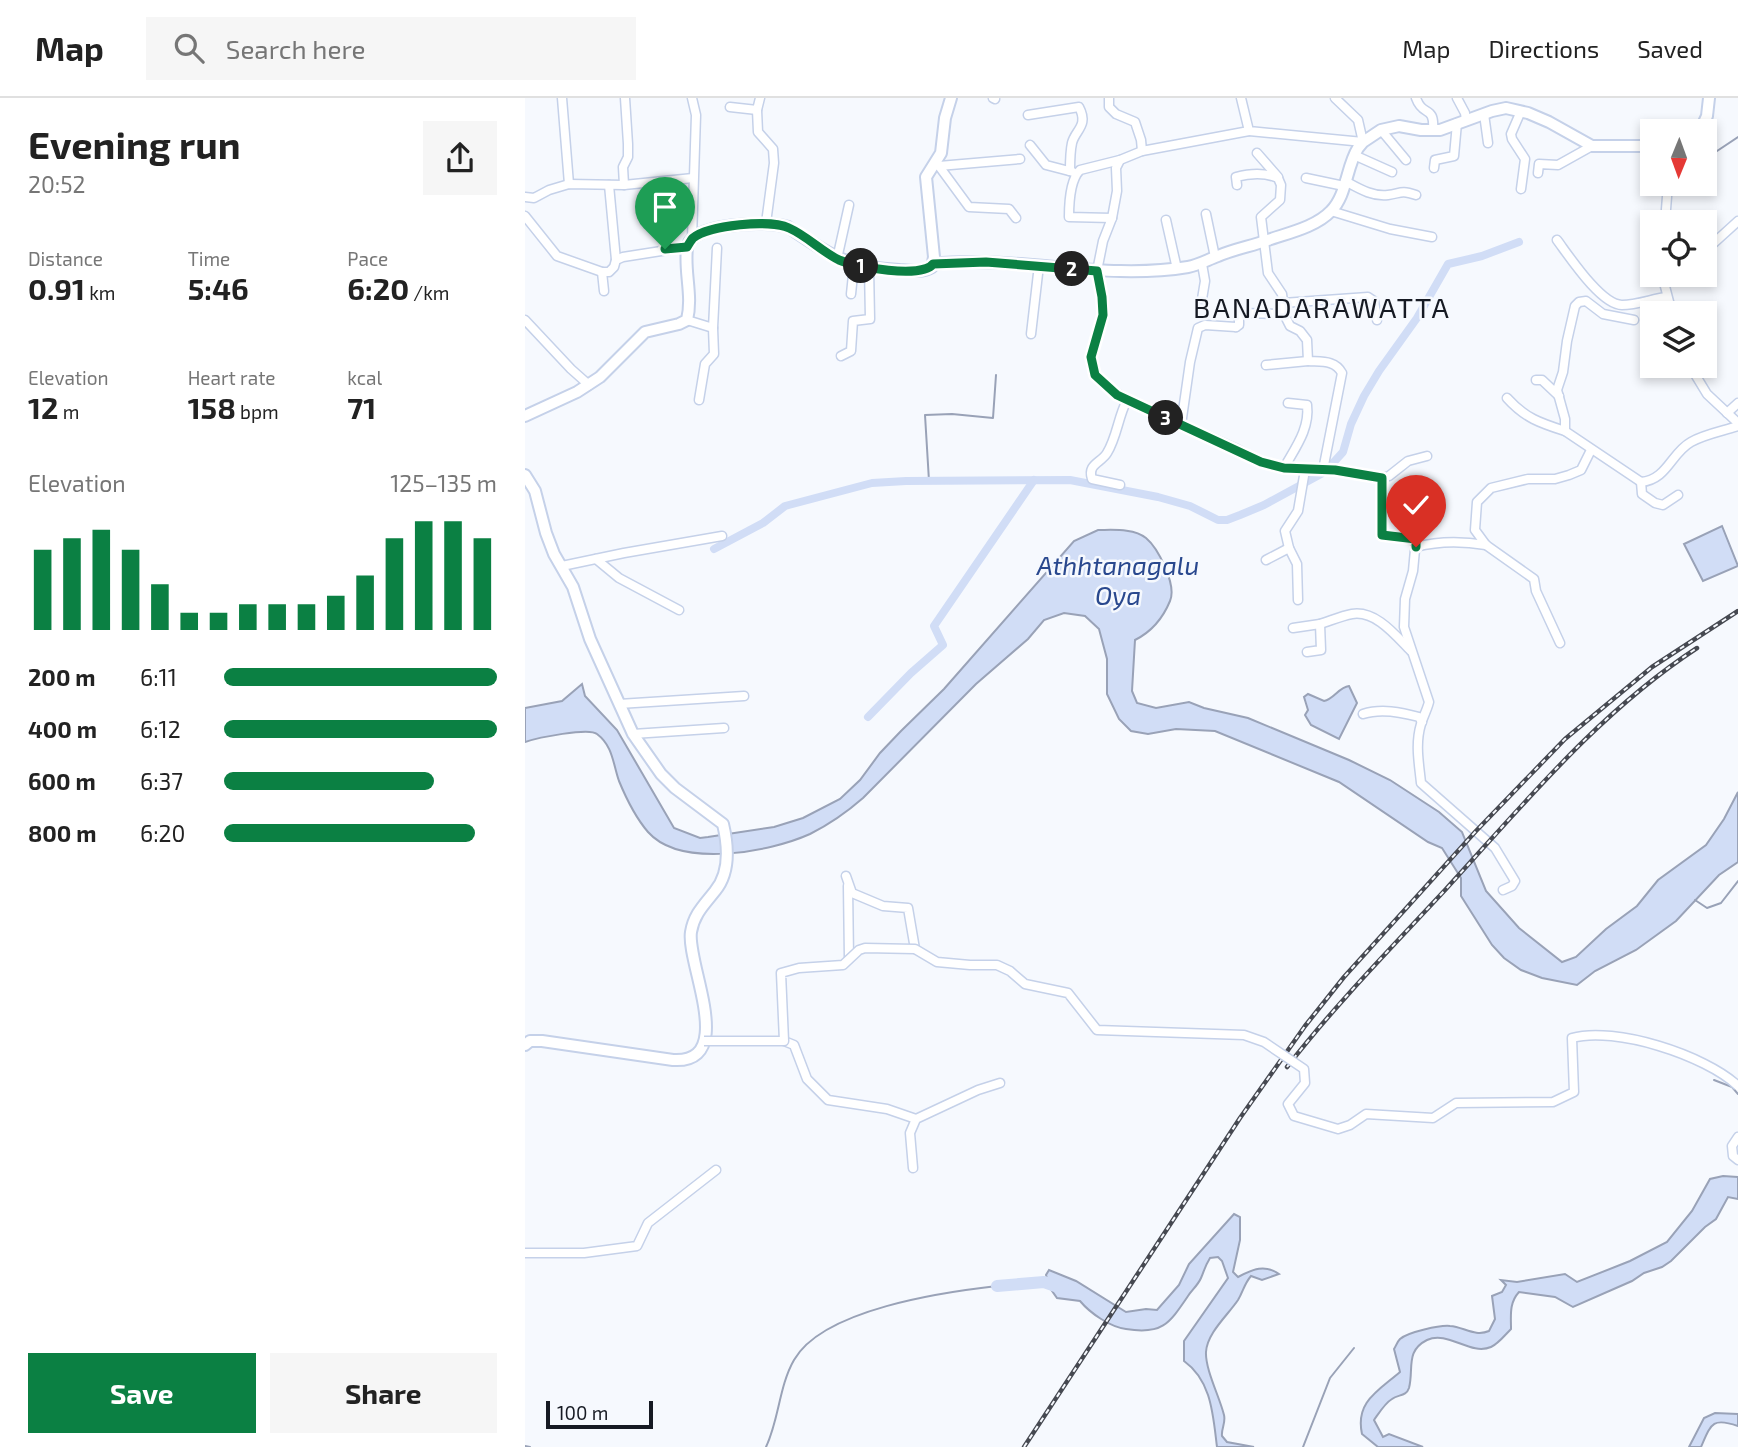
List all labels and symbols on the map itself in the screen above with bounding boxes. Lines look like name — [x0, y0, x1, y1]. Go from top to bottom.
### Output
north arrow — [1640, 119, 1717, 196]
pin — [635, 177, 695, 249]
pin: 1 — [843, 248, 879, 284]
pin: 2 — [1055, 252, 1089, 286]
district label: BANADARAWATTA — [1193, 290, 1451, 324]
pin: 3 — [1149, 400, 1183, 436]
pin — [1386, 475, 1446, 547]
water label: Athhtanagalu Oya — [1036, 549, 1199, 611]
scale bar — [546, 1398, 653, 1430]

